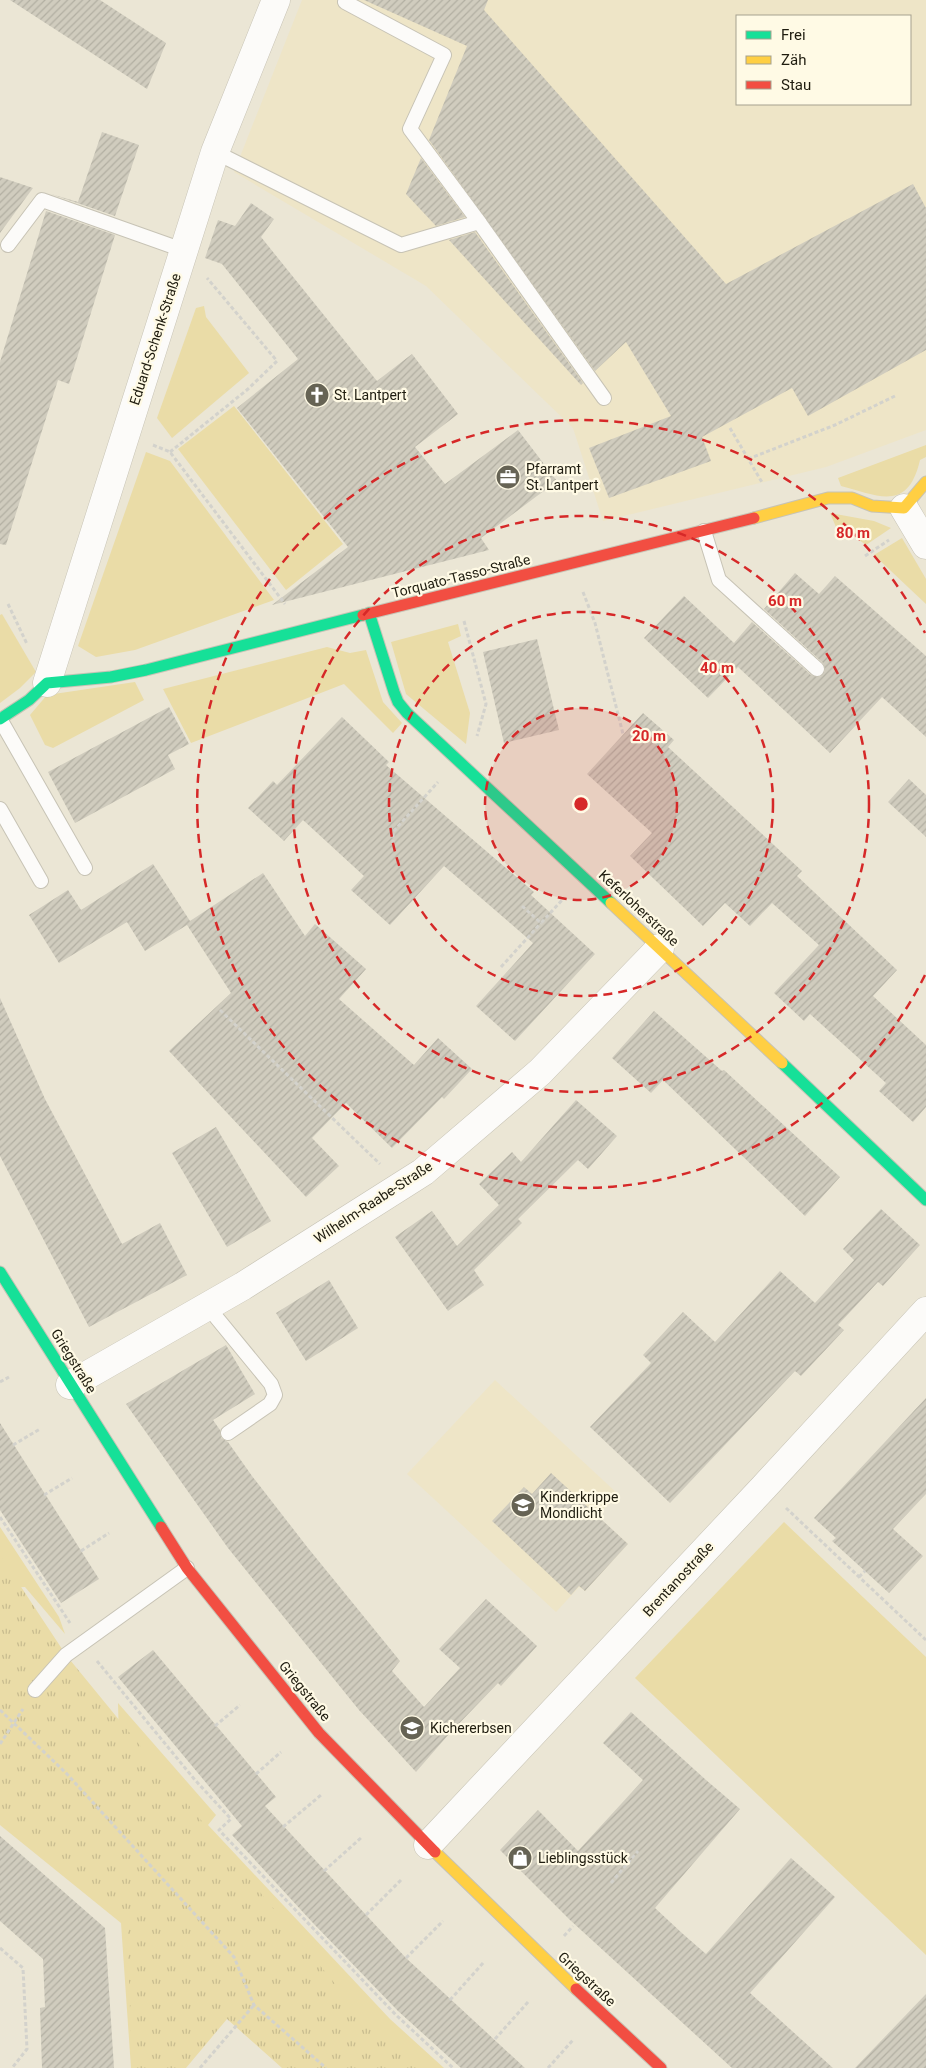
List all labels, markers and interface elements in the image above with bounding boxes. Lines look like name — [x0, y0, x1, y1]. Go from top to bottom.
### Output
legend — [736, 15, 911, 105]
text: Frei — [781, 26, 806, 44]
text: Zäh — [781, 51, 806, 69]
text: Stau — [781, 76, 811, 94]
street label: Eduard-Schenk-Straße — [126, 271, 184, 407]
church icon: St. Lantpert — [304, 382, 330, 408]
place label: St. Lantpert — [334, 387, 407, 403]
place label: Pfarramt St. Lantpert — [526, 461, 599, 493]
office icon: Pfarramt St. Lantpert — [495, 464, 521, 490]
text: 80 m — [836, 524, 870, 542]
street label: Torquato-Tasso-Straße — [390, 551, 532, 601]
text: 60 m — [768, 592, 802, 610]
text: 40 m — [700, 659, 734, 677]
text: 20 m — [632, 727, 666, 745]
centre of rings — [572, 795, 590, 813]
street label: Keferloherstraße — [596, 867, 682, 949]
street label: Wilhelm-Raabe-Straße — [311, 1158, 435, 1246]
street label: Griegstraße — [48, 1326, 100, 1396]
place label: Kinderkrippe Mondlicht — [540, 1489, 618, 1521]
school or university icon: Kinderkrippe Mondlicht — [510, 1492, 536, 1518]
street label: Brentanostraße — [639, 1538, 717, 1620]
street label: Griegstraße — [276, 1658, 334, 1724]
school or university icon: Kichererbsen — [399, 1715, 425, 1741]
place label: Kichererbsen — [430, 1720, 512, 1736]
shop icon: Lieblingsstück — [507, 1845, 533, 1871]
place label: Lieblingsstück — [538, 1850, 629, 1866]
street label: Griegstraße — [555, 1948, 619, 2010]

